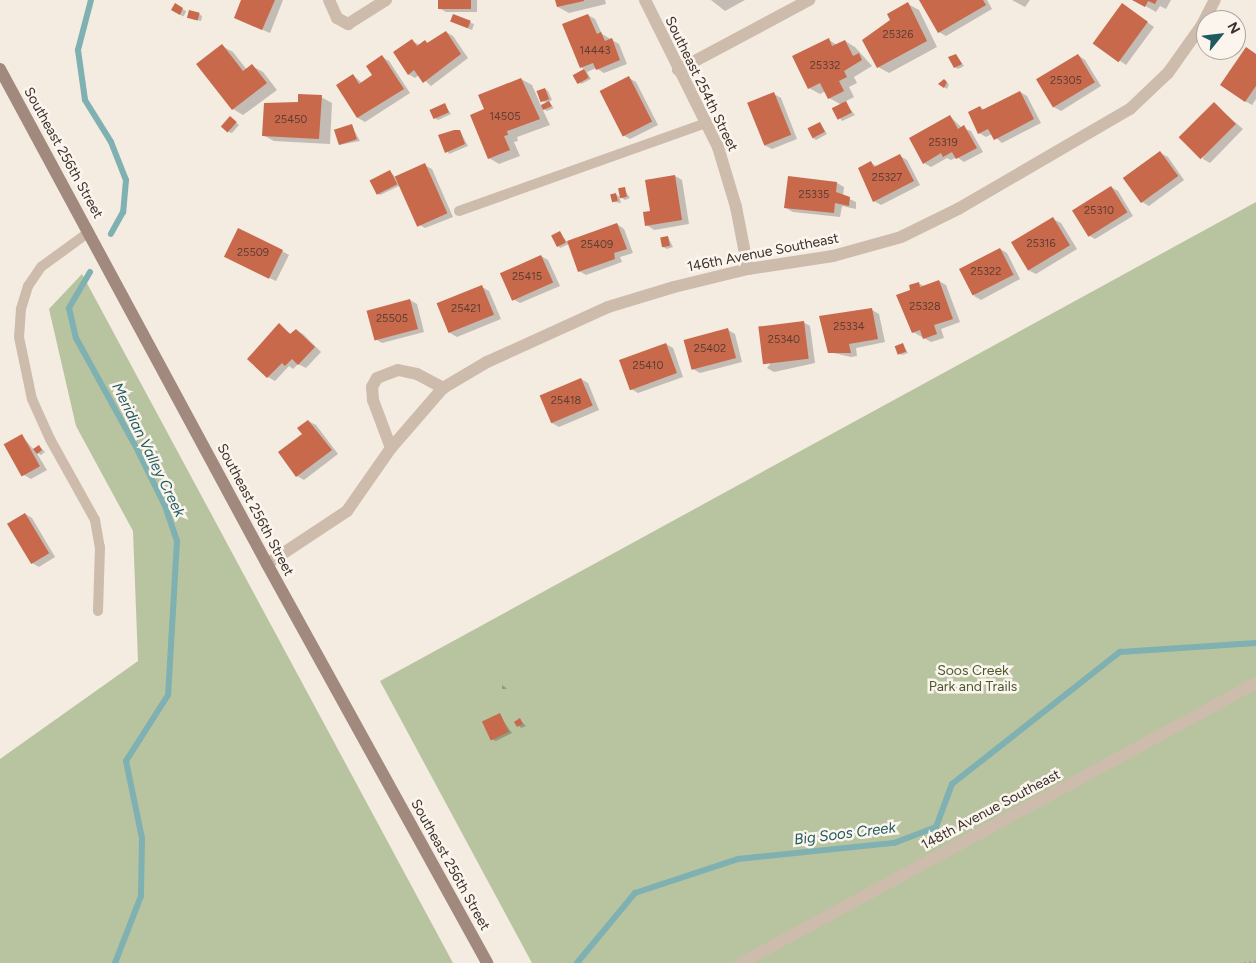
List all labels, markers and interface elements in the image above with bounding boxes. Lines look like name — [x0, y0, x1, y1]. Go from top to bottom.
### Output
north arrow — [1196, 10, 1246, 60]
street label: Southeast 254th Street — [661, 14, 741, 154]
text: N — [1224, 19, 1244, 37]
house number: 25326 — [883, 28, 913, 42]
house number: 14443 — [579, 44, 611, 58]
house number: 25332 — [810, 59, 840, 73]
house number: 25305 — [1050, 74, 1082, 88]
street label: Southeast 256th Street — [20, 85, 106, 221]
house number: 14505 — [489, 110, 521, 124]
house number: 25450 — [275, 113, 307, 127]
house number: 25319 — [928, 136, 958, 150]
house number: 25327 — [872, 171, 902, 185]
house number: 25335 — [799, 188, 829, 202]
house number: 25310 — [1084, 204, 1114, 218]
street label: 146th Avenue Southeast — [686, 230, 840, 276]
house number: 25316 — [1026, 237, 1056, 251]
house number: 25409 — [581, 238, 613, 252]
house number: 25509 — [237, 246, 269, 260]
house number: 25322 — [971, 265, 1001, 279]
house number: 25415 — [512, 270, 542, 284]
house number: 25328 — [909, 300, 941, 314]
house number: 25421 — [451, 302, 481, 316]
house number: 25505 — [376, 312, 408, 326]
house number: 25334 — [833, 320, 865, 334]
house number: 25340 — [768, 333, 800, 347]
house number: 25402 — [694, 342, 726, 356]
house number: 25410 — [633, 359, 663, 373]
water label: Meridian Valley Creek — [108, 380, 188, 520]
house number: 25418 — [551, 394, 581, 408]
street label: Southeast 256th Street — [213, 441, 297, 579]
park label: Soos Creek Park and Trails — [929, 663, 1017, 696]
street label: 148th Avenue Southeast — [919, 766, 1063, 854]
street label: Southeast 256th Street — [407, 797, 493, 933]
water label: Big Soos Creek — [793, 819, 897, 849]

